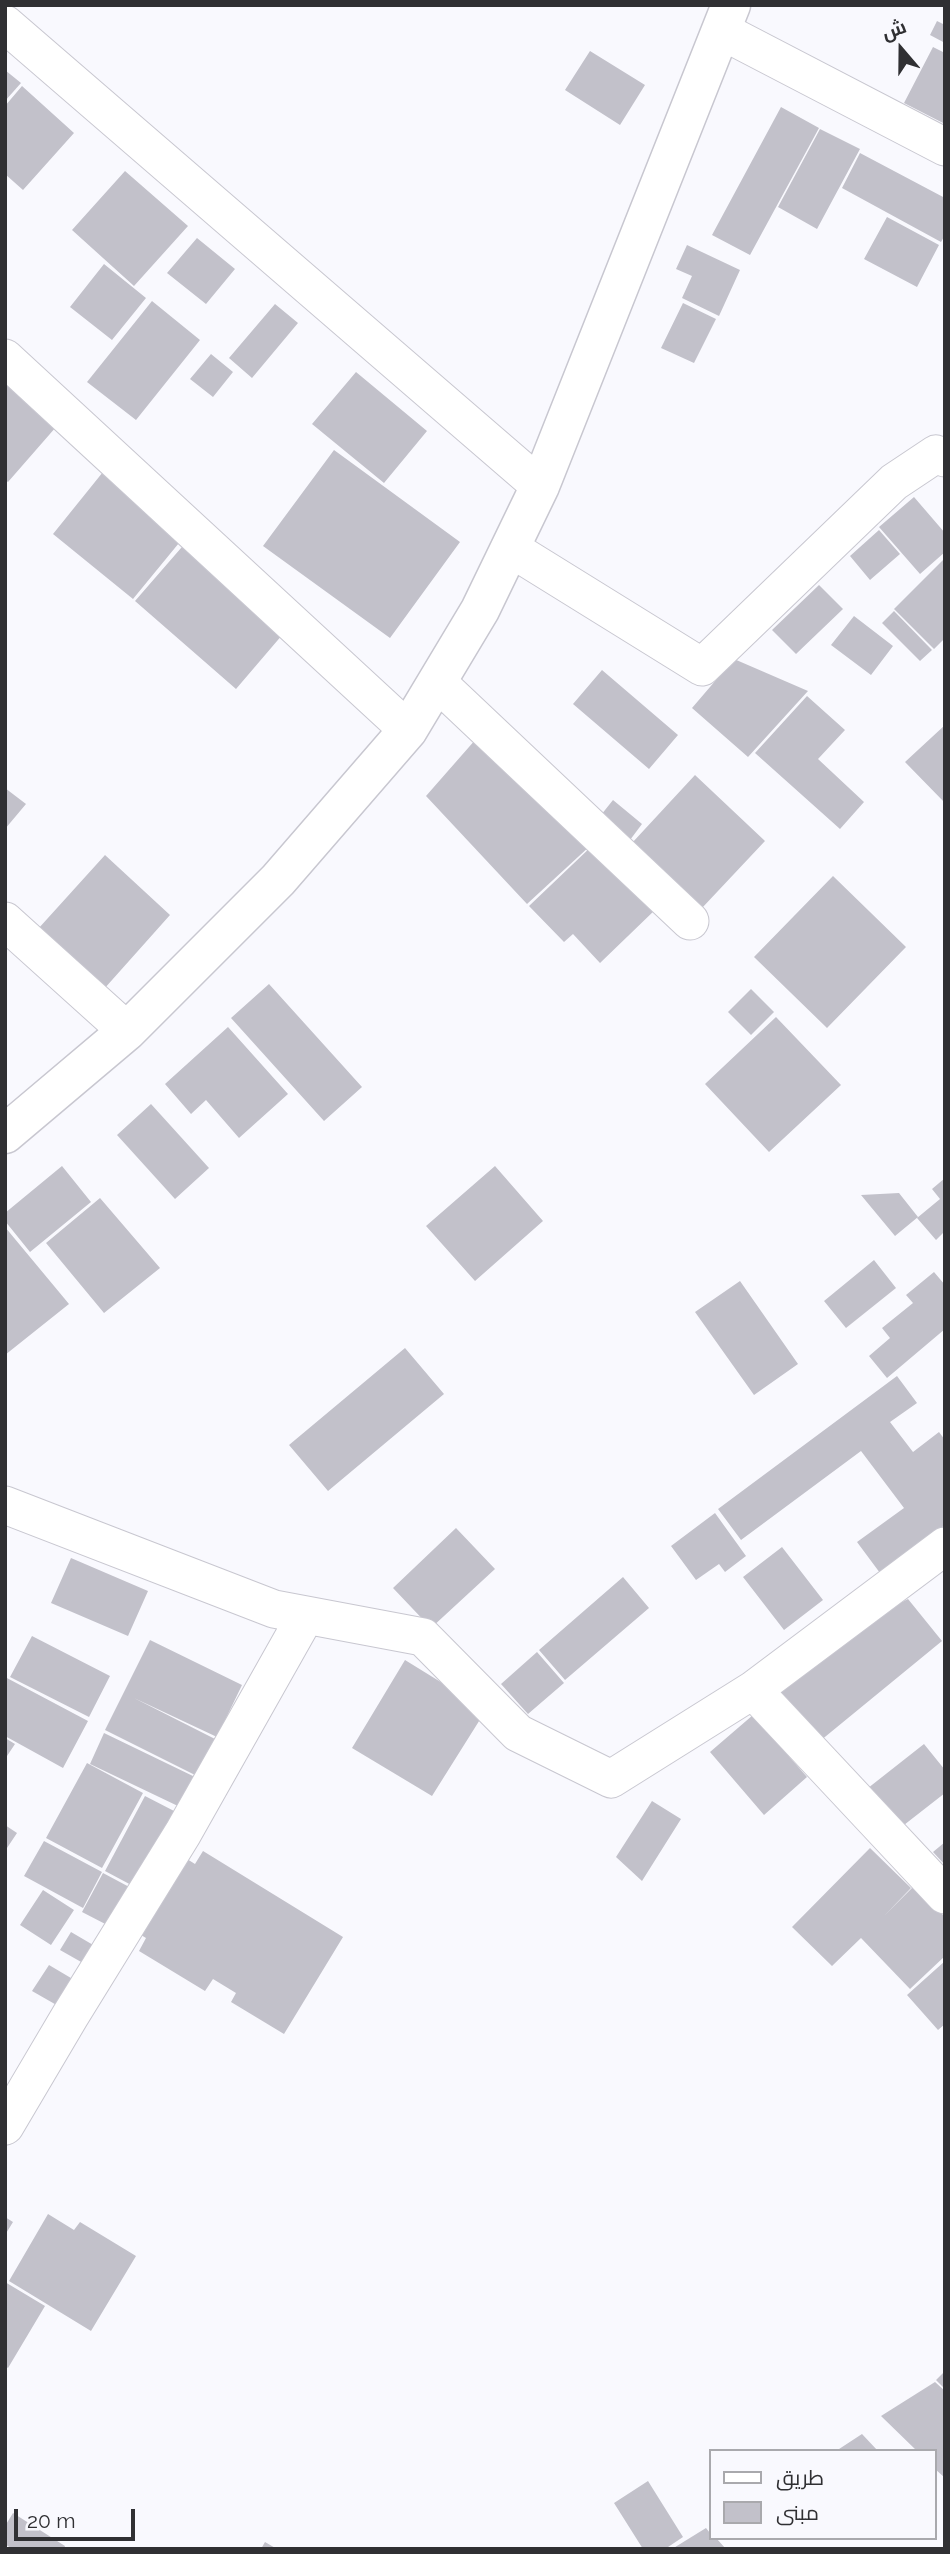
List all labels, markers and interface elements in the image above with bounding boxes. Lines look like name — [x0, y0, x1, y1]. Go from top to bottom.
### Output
north arrow — [866, 14, 936, 84]
text: ش — [879, 15, 909, 44]
legend — [708, 2449, 936, 2540]
text: طريق — [776, 2465, 824, 2490]
scale bar — [18, 2494, 138, 2538]
text: مبنى — [776, 2500, 819, 2525]
text: 20 m — [27, 2508, 75, 2533]

